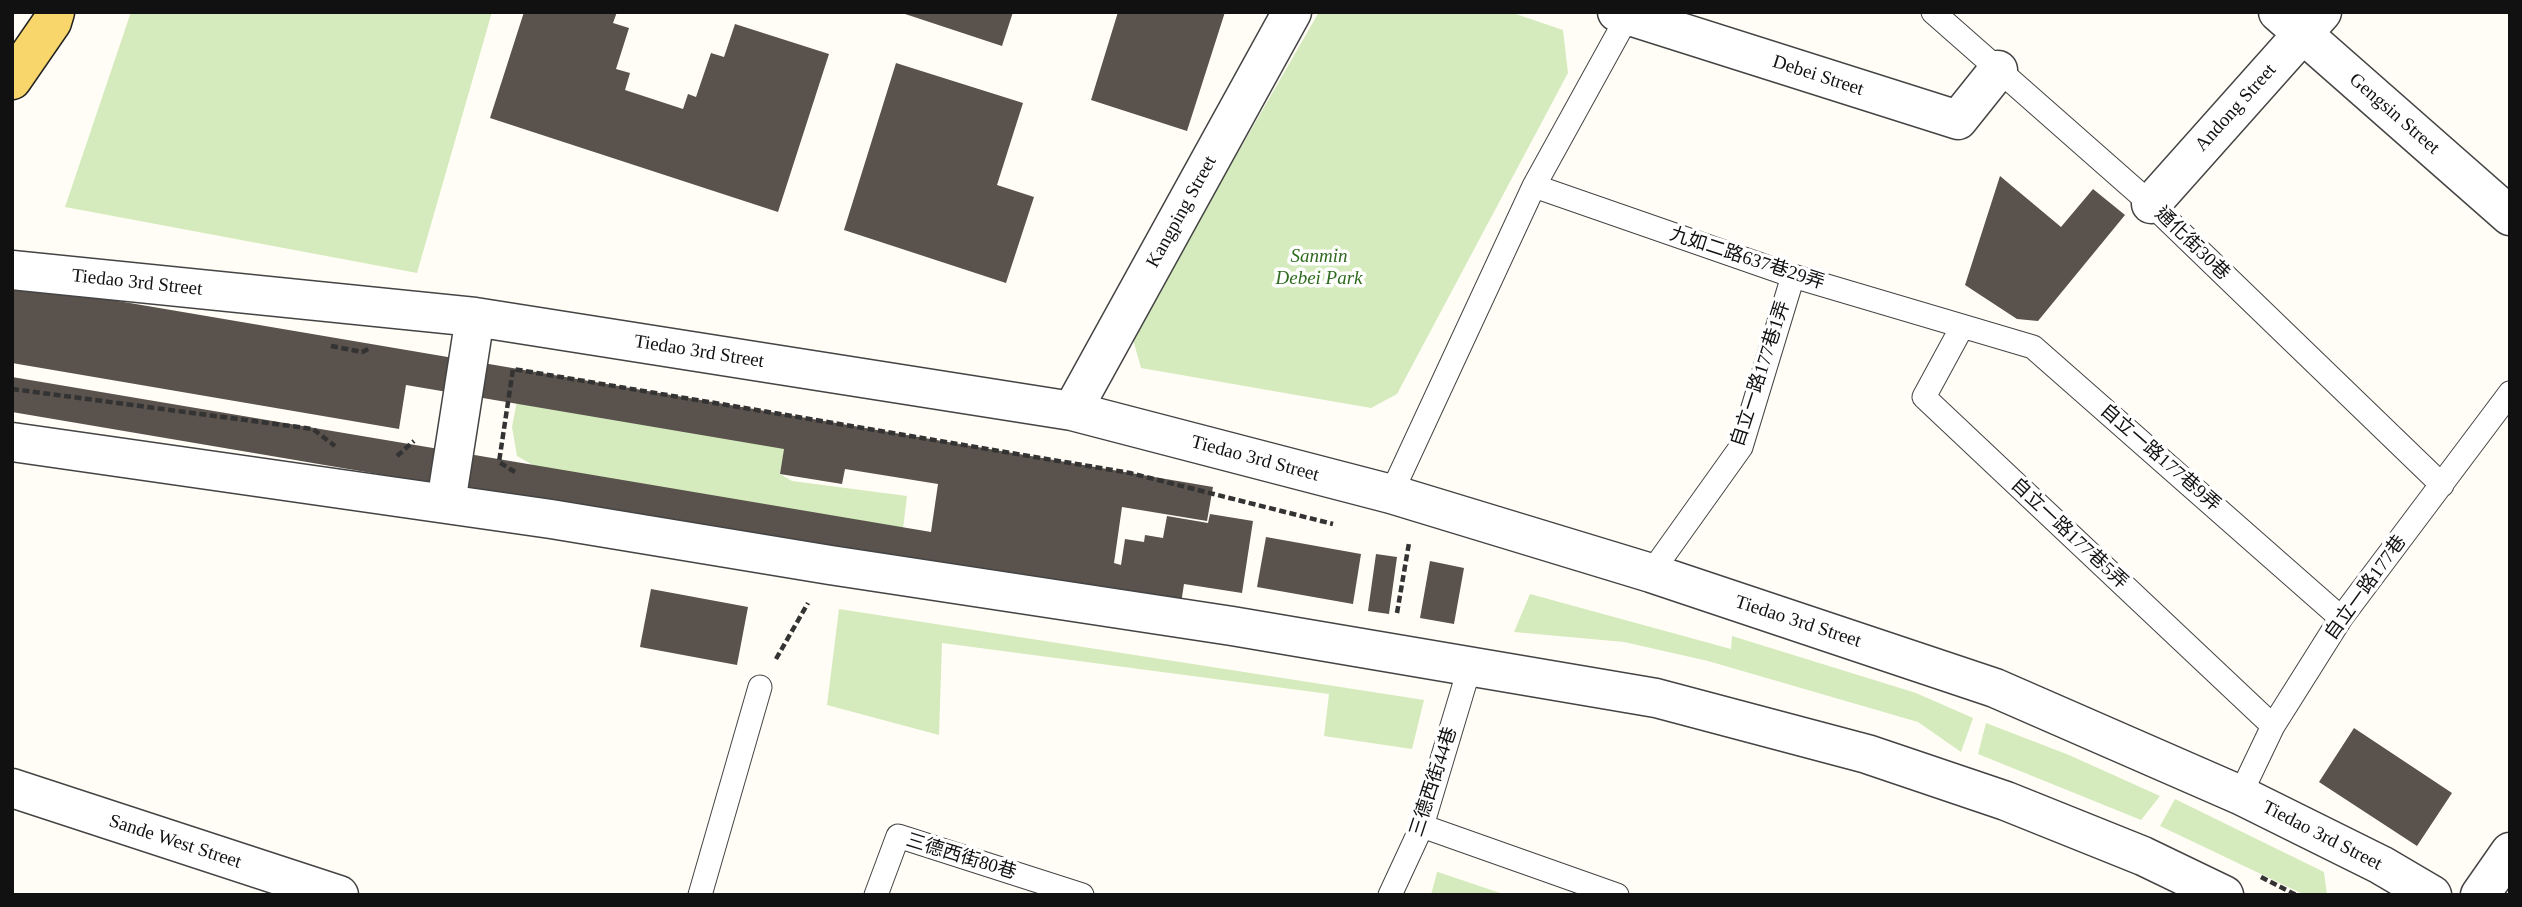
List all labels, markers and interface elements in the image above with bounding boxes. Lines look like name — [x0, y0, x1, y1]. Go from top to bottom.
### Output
street label: Debei Street — [1770, 51, 1866, 101]
street label: Andong Street — [2191, 59, 2281, 157]
street label: Gengsin Street — [2344, 69, 2444, 159]
street label: Kangping Street — [1142, 152, 1222, 272]
street label: 通化街30巷 — [2150, 203, 2234, 285]
street label: 九如二路637巷29弄 — [1667, 223, 1827, 295]
park label: Sanmin Debei Park — [1275, 246, 1363, 290]
street label: Tiedao 3rd Street — [71, 265, 203, 301]
street label: 自立一路177巷1弄 — [1727, 298, 1795, 450]
street label: Tiedao 3rd Street — [632, 330, 766, 374]
street label: 自立一路177巷9弄 — [2095, 400, 2225, 516]
street label: Tiedao 3rd Street — [1189, 431, 1321, 487]
street label: 自立一路177巷5弄 — [2006, 474, 2132, 594]
street label: 自立一路177巷 — [2320, 531, 2412, 645]
street label: Tiedao 3rd Street — [1732, 591, 1864, 653]
street label: 三德西街44巷 — [1406, 724, 1462, 840]
street label: Tiedao 3rd Street — [2258, 796, 2386, 876]
street label: Sande West Street — [106, 810, 244, 874]
street label: 三德西街80巷 — [903, 829, 1019, 885]

